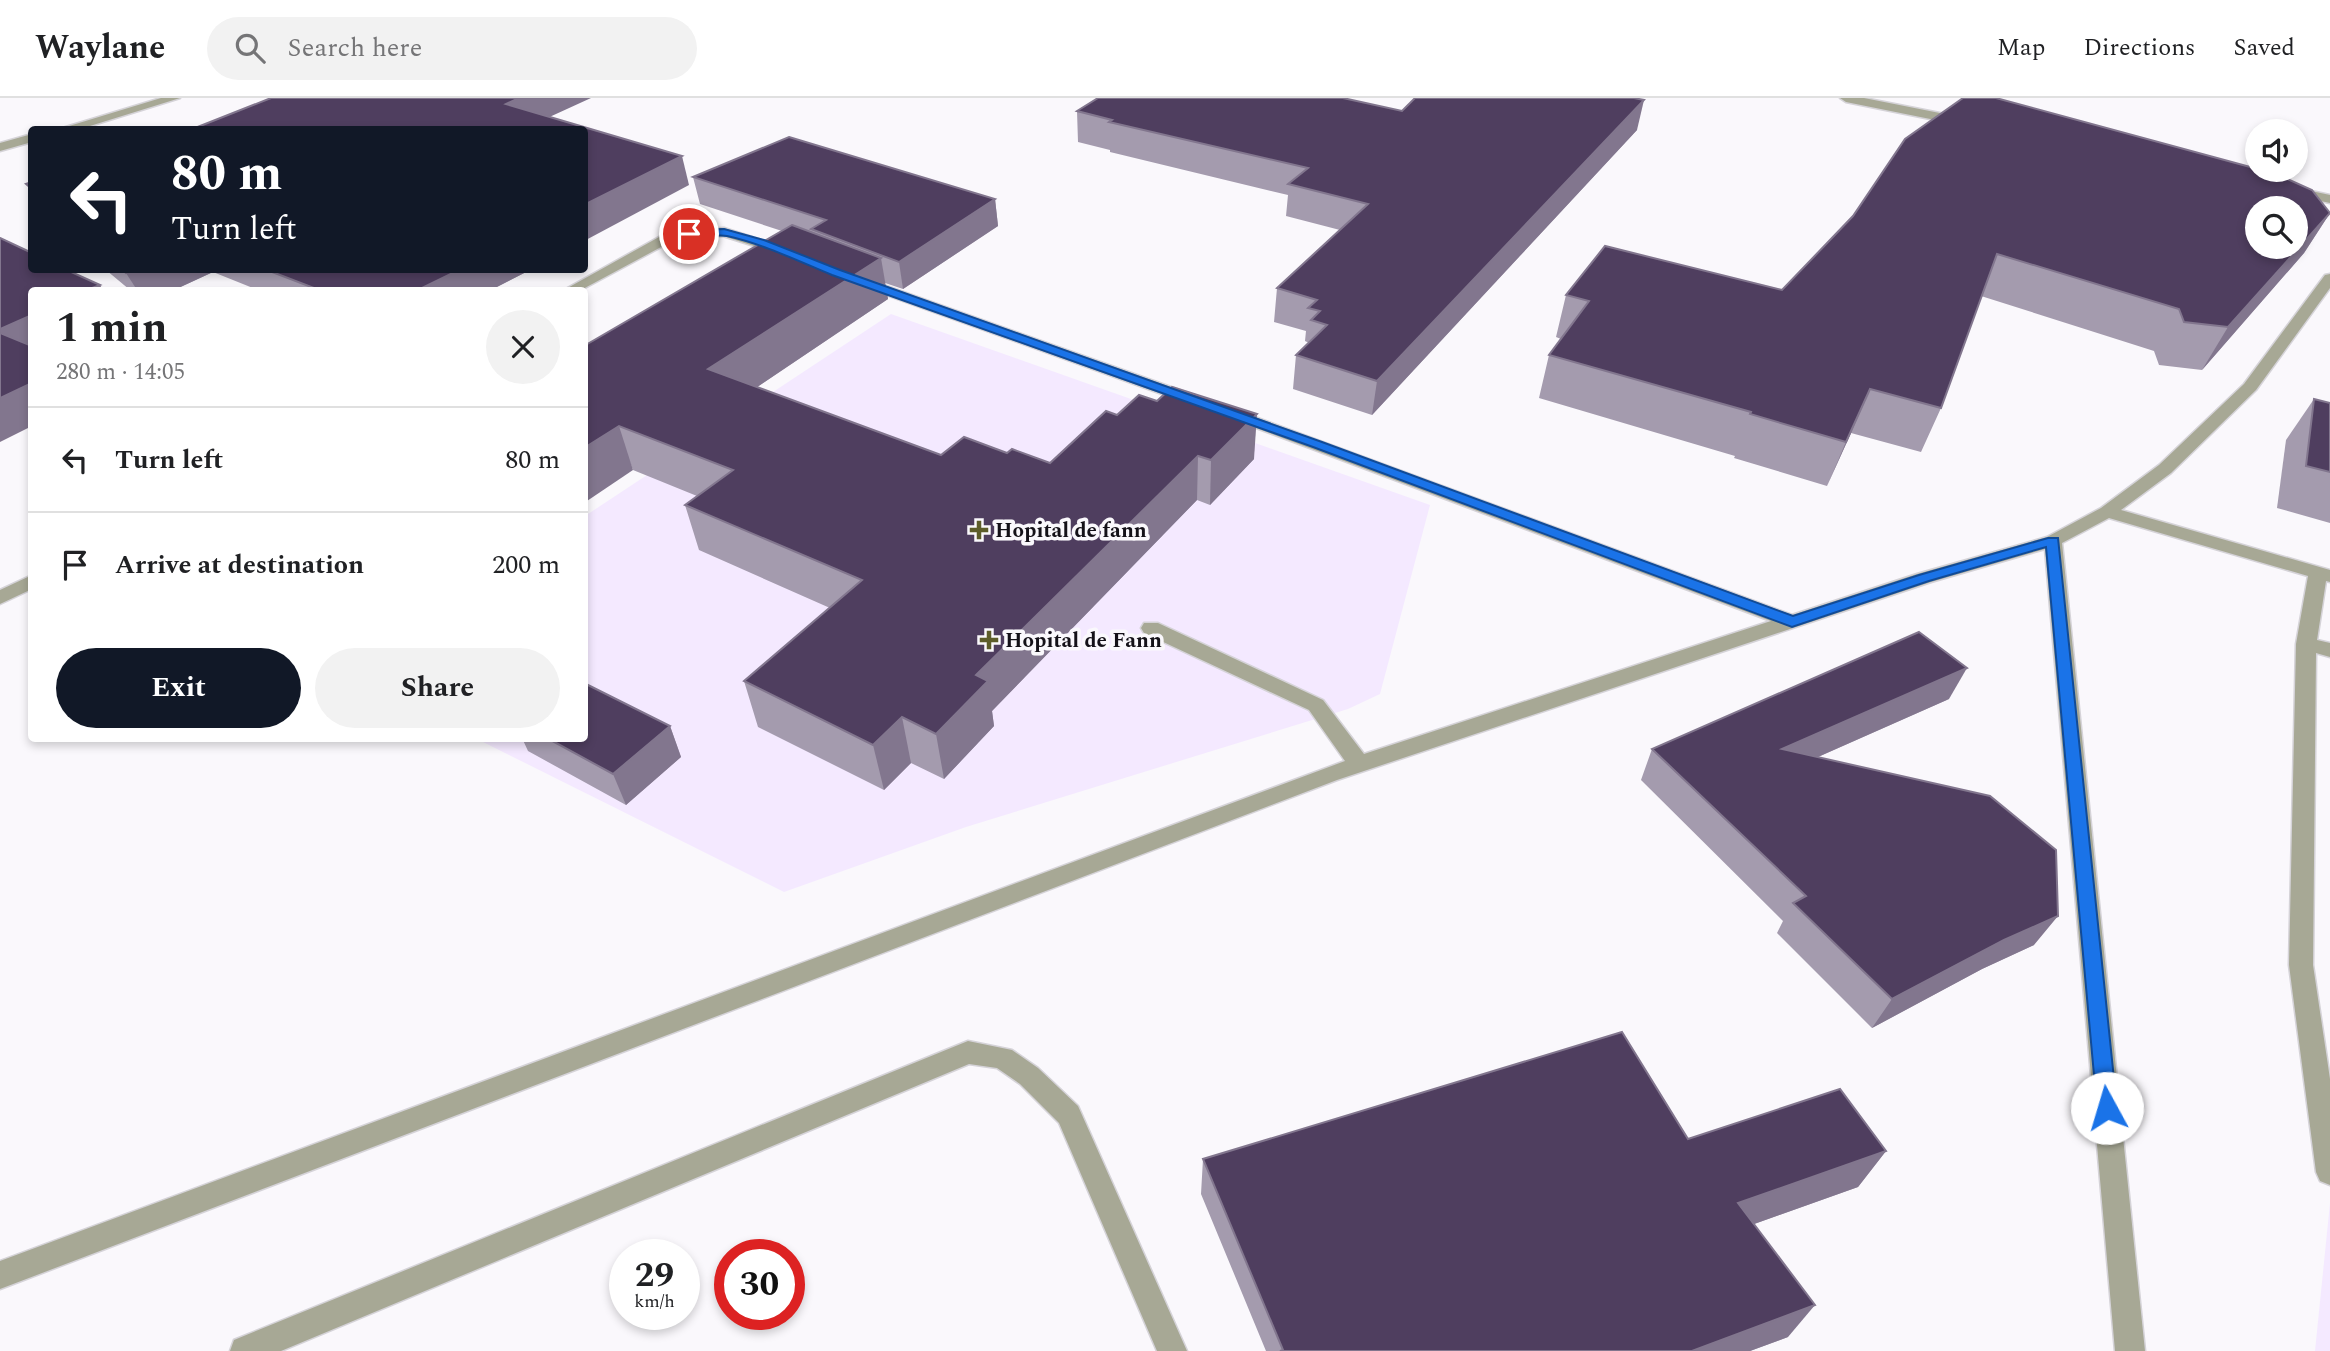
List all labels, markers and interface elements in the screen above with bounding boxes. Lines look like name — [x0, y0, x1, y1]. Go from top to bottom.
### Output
search box — [207, 17, 697, 80]
text: Waylane — [35, 23, 165, 73]
text: Search here — [287, 28, 422, 68]
icon: search — [231, 29, 269, 67]
text: Map — [1997, 30, 2045, 66]
text: Directions — [2083, 30, 2195, 66]
text: Saved — [2233, 30, 2295, 66]
map controls — [2245, 119, 2308, 259]
button: sound — [2245, 119, 2308, 182]
text: 80 m — [171, 137, 282, 212]
icon: left — [56, 154, 147, 245]
button: search — [2245, 196, 2308, 259]
pin — [659, 204, 719, 264]
text: Turn left — [171, 205, 297, 254]
icon: arrive — [670, 215, 708, 253]
text: 1 min — [56, 297, 168, 360]
button: close — [486, 310, 560, 384]
text: 280 m · 14:05 — [56, 355, 185, 390]
text: Turn left — [115, 440, 223, 480]
text: 80 m — [505, 440, 560, 480]
icon: left — [56, 441, 94, 479]
place label: Hopital de fann — [995, 515, 1147, 547]
marker: Hopital de fann — [969, 520, 989, 540]
text: Arrive at destination — [115, 545, 364, 585]
text: 200 m — [492, 545, 560, 585]
icon: arrive — [56, 546, 94, 584]
place label: Hopital de Fann — [1005, 625, 1162, 657]
marker: Hopital de Fann — [979, 630, 999, 650]
button: Exit — [56, 648, 301, 728]
button: Share — [315, 648, 560, 728]
position arrow — [2070, 1071, 2144, 1145]
speed limit sign: 30 — [714, 1239, 805, 1330]
text: 29 — [635, 1249, 674, 1302]
text: km/h — [634, 1288, 675, 1315]

